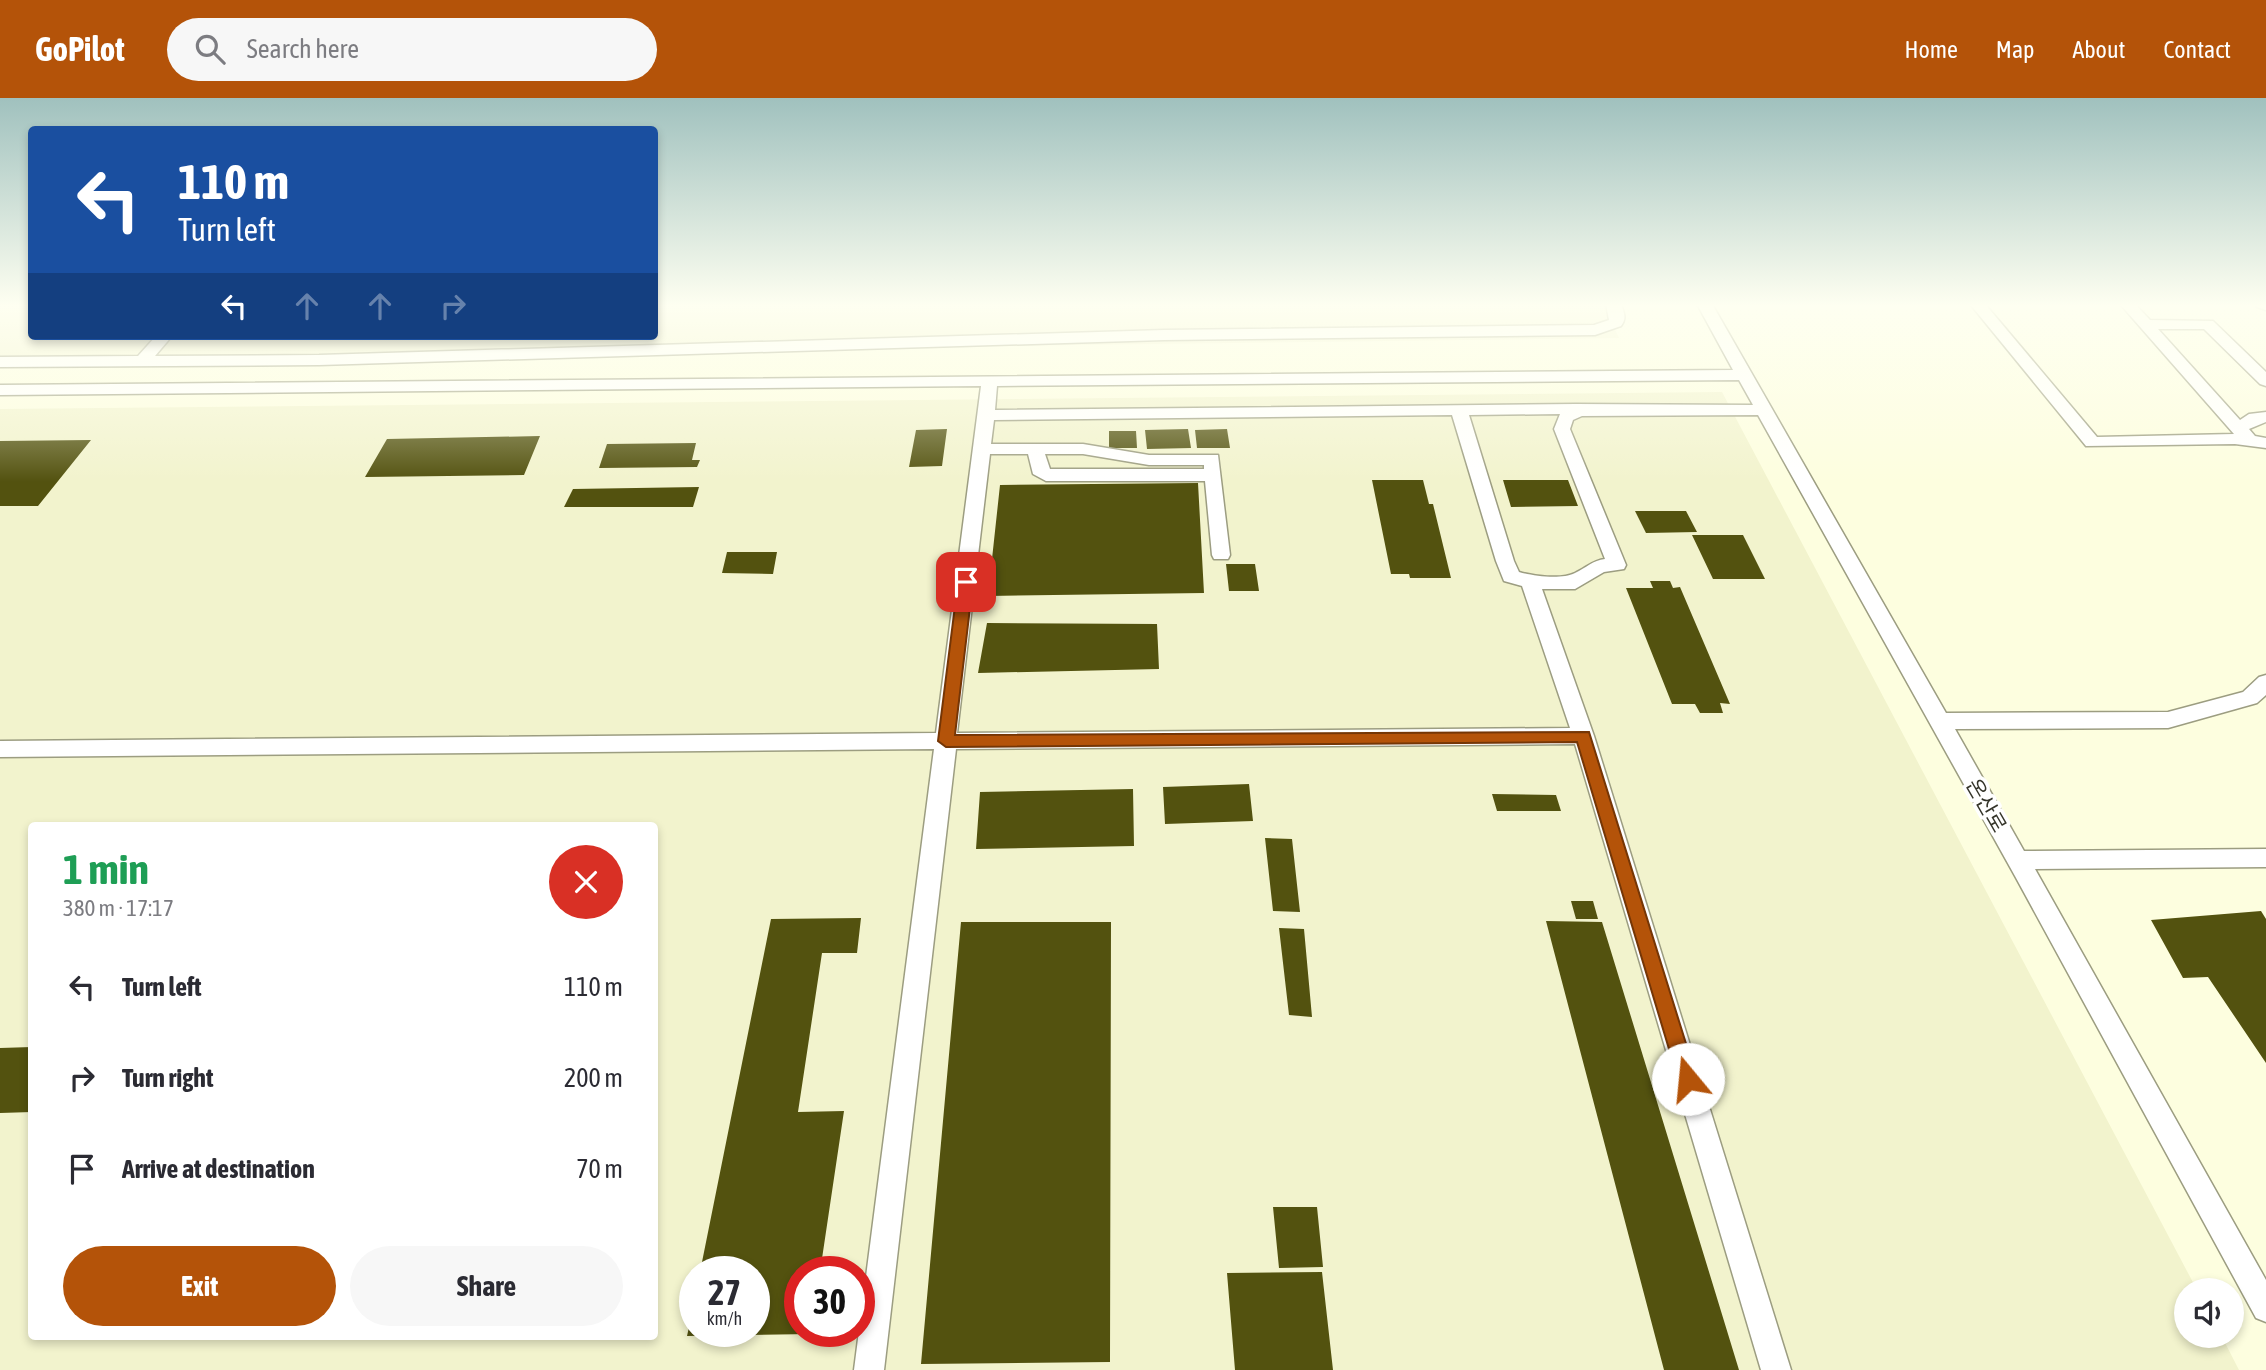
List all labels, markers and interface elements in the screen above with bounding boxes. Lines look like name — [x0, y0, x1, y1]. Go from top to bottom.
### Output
search box — [167, 18, 657, 81]
text: GoPilot — [35, 30, 125, 68]
icon: search — [191, 30, 229, 68]
text: Search here — [247, 34, 359, 64]
text: Home — [1904, 36, 1958, 63]
text: Map — [1996, 36, 2034, 63]
text: About — [2072, 36, 2125, 63]
text: Contact — [2163, 36, 2231, 63]
text: 110 m — [178, 153, 289, 209]
icon: left — [63, 154, 154, 245]
text: Turn left — [178, 211, 276, 248]
icon: left — [215, 287, 253, 325]
icon: ahead — [288, 287, 326, 325]
icon: ahead — [361, 287, 399, 325]
icon: right — [434, 287, 472, 325]
pin — [936, 552, 996, 612]
icon: arrive — [947, 563, 985, 601]
street label: 온산로 — [1962, 774, 2012, 836]
text: 1 min — [63, 845, 149, 893]
button: close — [549, 845, 623, 919]
text: 380 m · 17:17 — [63, 895, 174, 921]
icon: left — [63, 968, 101, 1006]
text: Turn left — [122, 972, 202, 1002]
text: 110 m — [564, 972, 623, 1002]
position arrow — [1651, 1042, 1725, 1116]
icon: right — [63, 1059, 101, 1097]
text: Turn right — [122, 1063, 213, 1093]
text: 200 m — [564, 1063, 623, 1093]
icon: arrive — [63, 1150, 101, 1188]
text: Arrive at destination — [122, 1154, 315, 1184]
text: 70 m — [576, 1154, 623, 1184]
button: Exit — [63, 1246, 336, 1326]
button: Share — [350, 1246, 623, 1326]
speed limit sign: 30 — [784, 1256, 875, 1347]
text: 27 — [708, 1272, 741, 1312]
map controls — [2174, 1278, 2244, 1348]
button: sound — [2174, 1278, 2244, 1348]
text: km/h — [707, 1308, 742, 1329]

